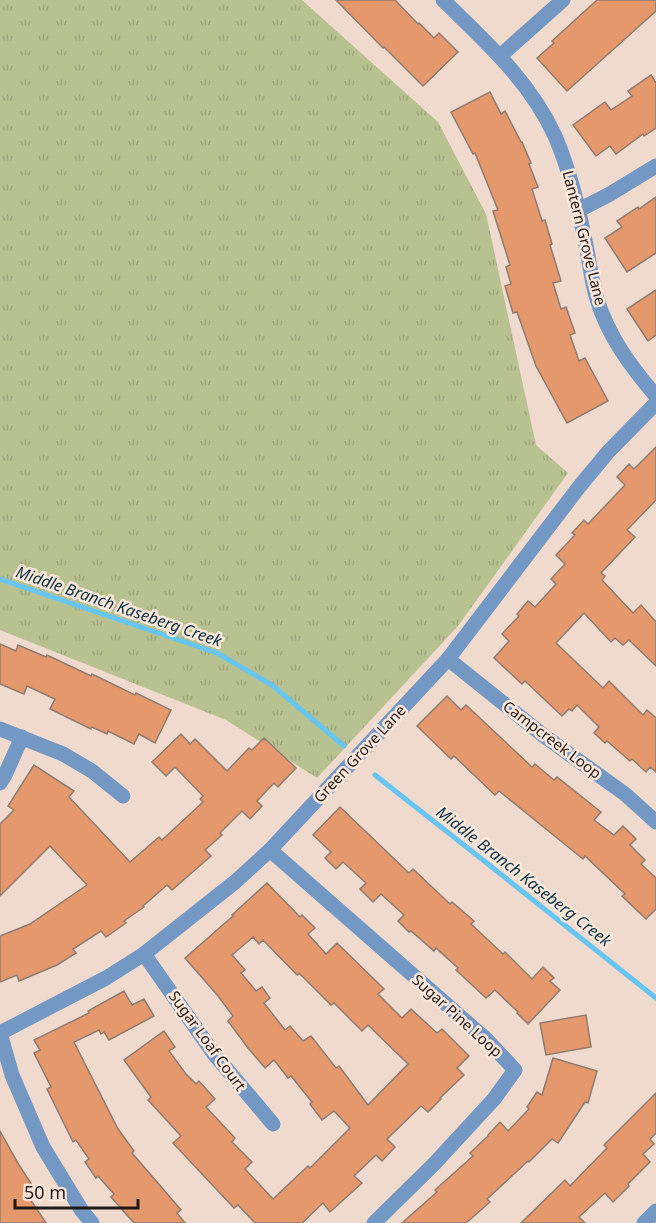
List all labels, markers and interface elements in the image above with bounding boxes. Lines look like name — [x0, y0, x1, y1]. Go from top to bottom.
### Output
street label: Lantern Grove Lane — [559, 168, 611, 307]
water label: Middle Branch Kaseberg Creek — [13, 560, 226, 652]
street label: Campcreek Loop — [499, 696, 606, 783]
street label: Green Grove Lane — [309, 700, 410, 806]
water label: Middle Branch Kaseberg Creek — [432, 801, 617, 952]
street label: Sugar Pine Loop — [408, 969, 507, 1061]
street label: Sugar Loaf Court — [165, 986, 251, 1095]
scale bar — [15, 1172, 138, 1210]
text: 50 m — [24, 1180, 66, 1204]

